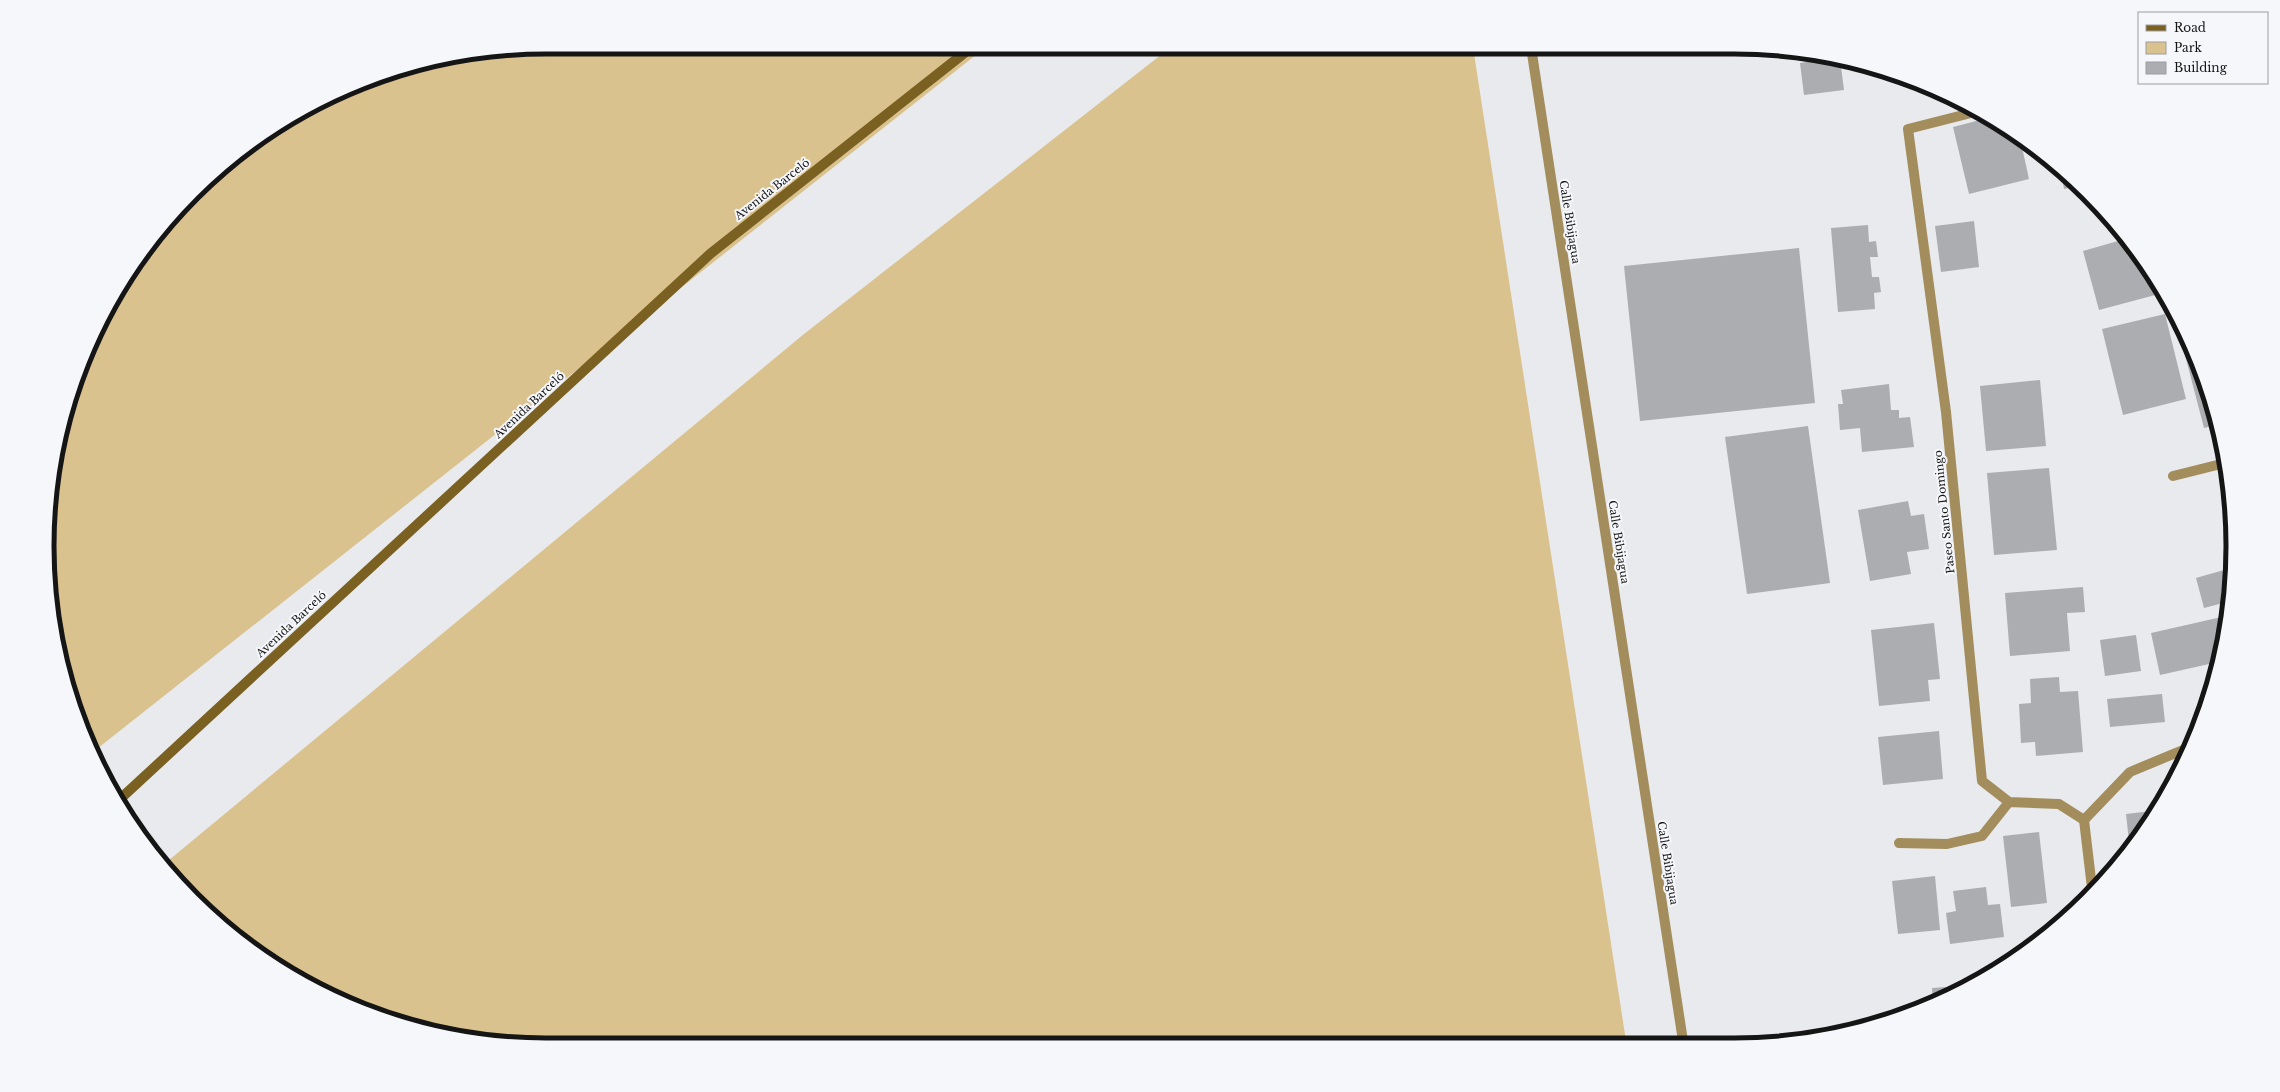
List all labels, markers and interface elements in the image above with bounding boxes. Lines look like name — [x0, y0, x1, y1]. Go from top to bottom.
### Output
legend — [2138, 12, 2268, 84]
text: Road — [2174, 20, 2206, 35]
text: Park — [2174, 40, 2202, 55]
text: Building — [2174, 60, 2228, 75]
street label: Avenida Barceló — [731, 155, 812, 223]
street label: Calle Bibijagua — [1557, 179, 1584, 266]
street label: Avenida Barceló — [490, 369, 567, 442]
street label: Paseo Santo Domingo — [1931, 449, 1957, 575]
street label: Calle Bibijagua — [1606, 499, 1633, 586]
street label: Avenida Barceló — [252, 588, 329, 661]
street label: Calle Bibijagua — [1655, 820, 1682, 907]

